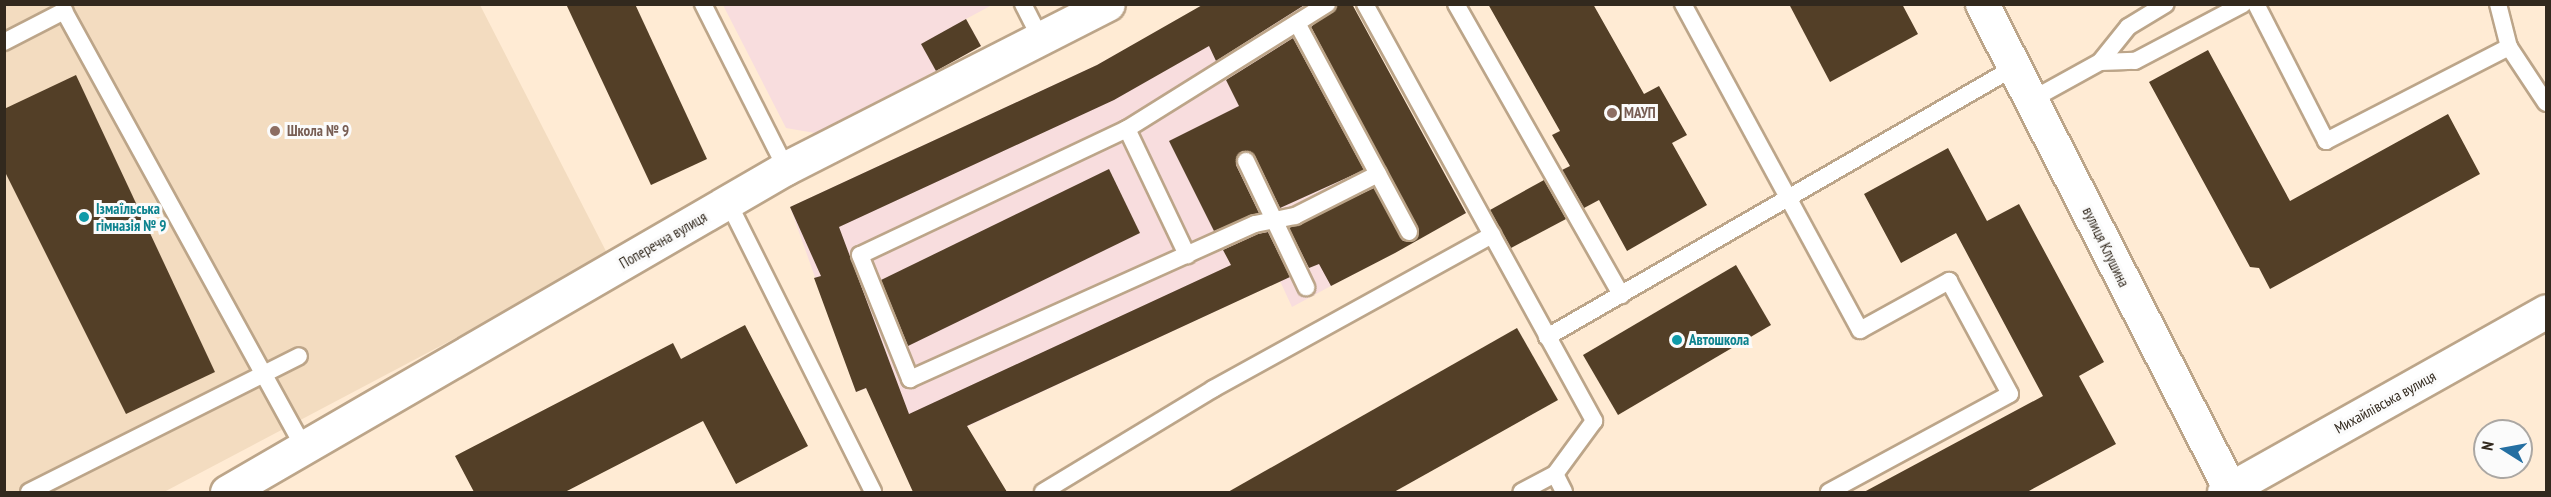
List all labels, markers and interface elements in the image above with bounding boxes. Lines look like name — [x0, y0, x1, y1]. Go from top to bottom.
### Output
place label: МАУП — [1624, 104, 1656, 122]
marker: МАУП — [1605, 106, 1619, 120]
place label: Школа № 9 — [287, 122, 349, 140]
marker: Школа № 9 — [268, 124, 282, 138]
place label: Ізмаїльська гімназія № 9 — [96, 199, 166, 234]
street label: вулиця Клушина — [2079, 204, 2133, 290]
street label: Поперечна вулиця — [616, 208, 710, 272]
marker: Ізмаїльська гімназія № 9 — [77, 210, 91, 224]
place label: Автошкола — [1689, 331, 1749, 349]
marker: Автошкола — [1670, 333, 1684, 347]
street label: Михайлівська вулиця — [2331, 367, 2439, 437]
north arrow — [2473, 419, 2533, 479]
text: N — [2477, 440, 2498, 452]

